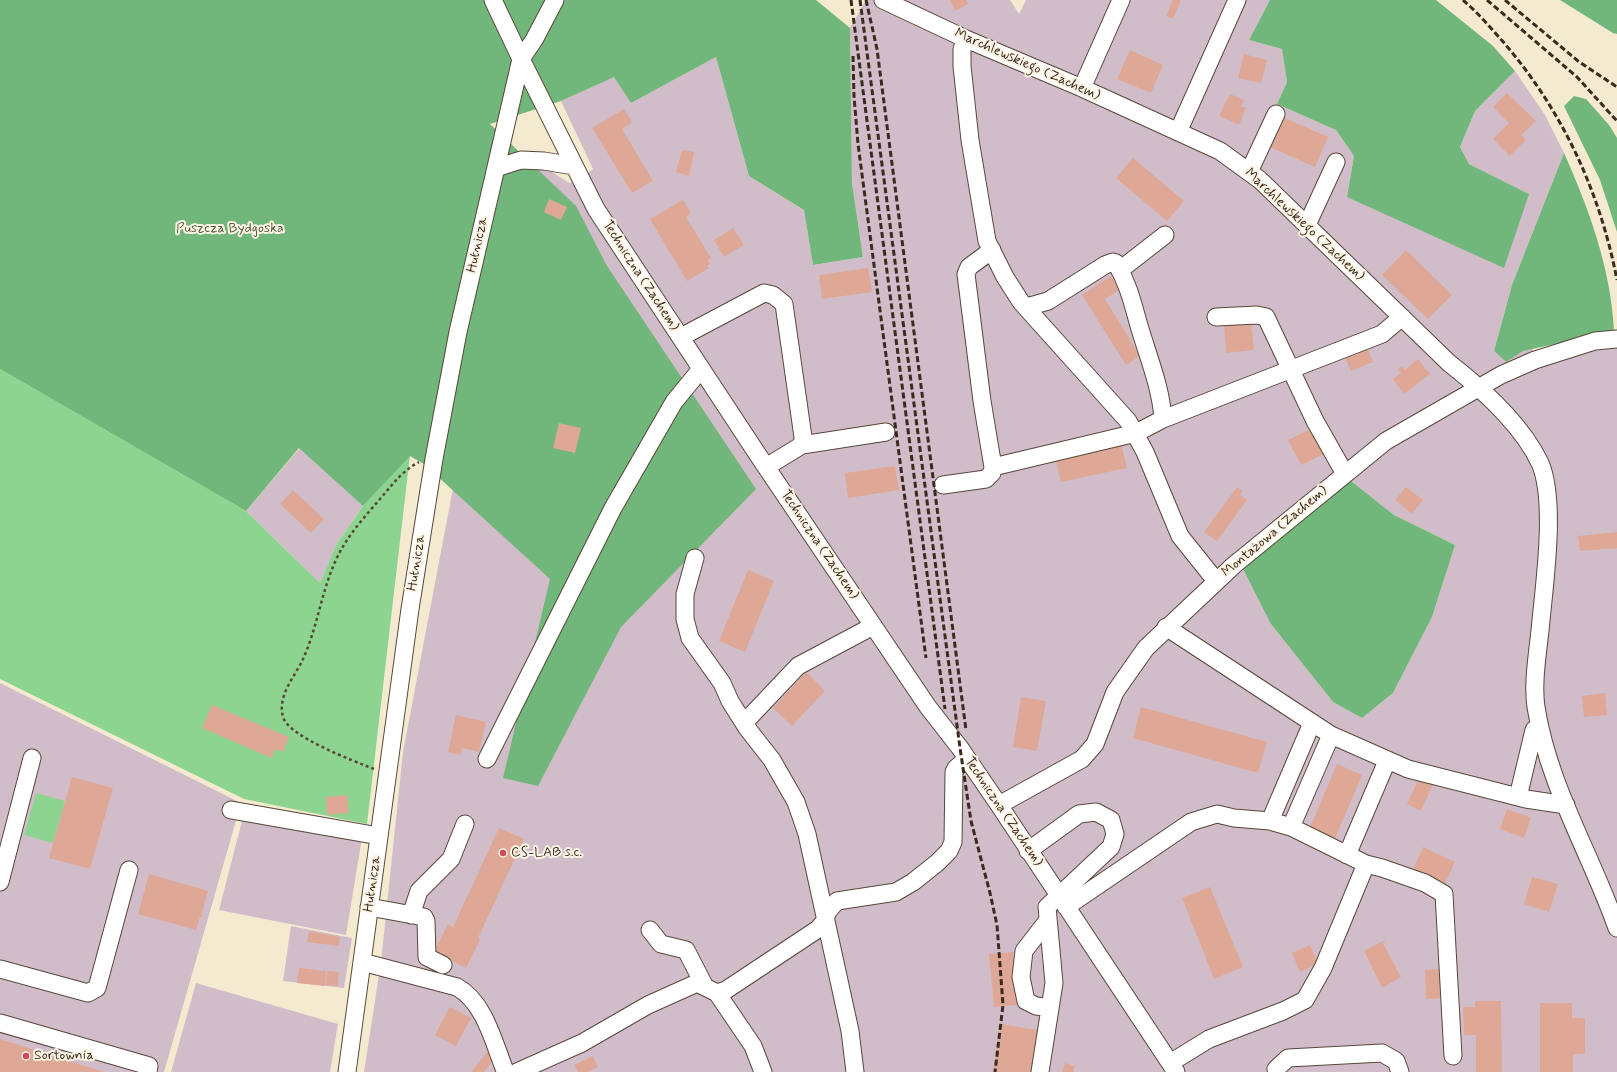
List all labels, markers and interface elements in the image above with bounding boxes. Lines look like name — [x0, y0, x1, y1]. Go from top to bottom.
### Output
street label: Marchlewskiego (Zachem) — [952, 25, 1102, 105]
street label: Marchlewskiego (Zachem) — [1241, 165, 1367, 285]
street label: Hutnicza — [464, 216, 492, 274]
street label: Techniczna (Zachem) — [598, 218, 682, 334]
park label: Puszcza Bydgoska — [176, 221, 284, 237]
street label: Montażowa (Zachem) — [1219, 483, 1331, 581]
street label: Techniczna (Zachem) — [776, 487, 862, 603]
street label: Hutnicza — [404, 534, 430, 592]
street label: Techniczna (Zachem) — [960, 754, 1046, 870]
place label: CS-LAB s.c. — [511, 845, 582, 861]
marker: CS-LAB s.c. — [498, 848, 508, 858]
street label: Hutnicza — [361, 855, 385, 913]
place label: Sortownia — [34, 1048, 94, 1064]
marker: Sortownia — [21, 1051, 31, 1061]

